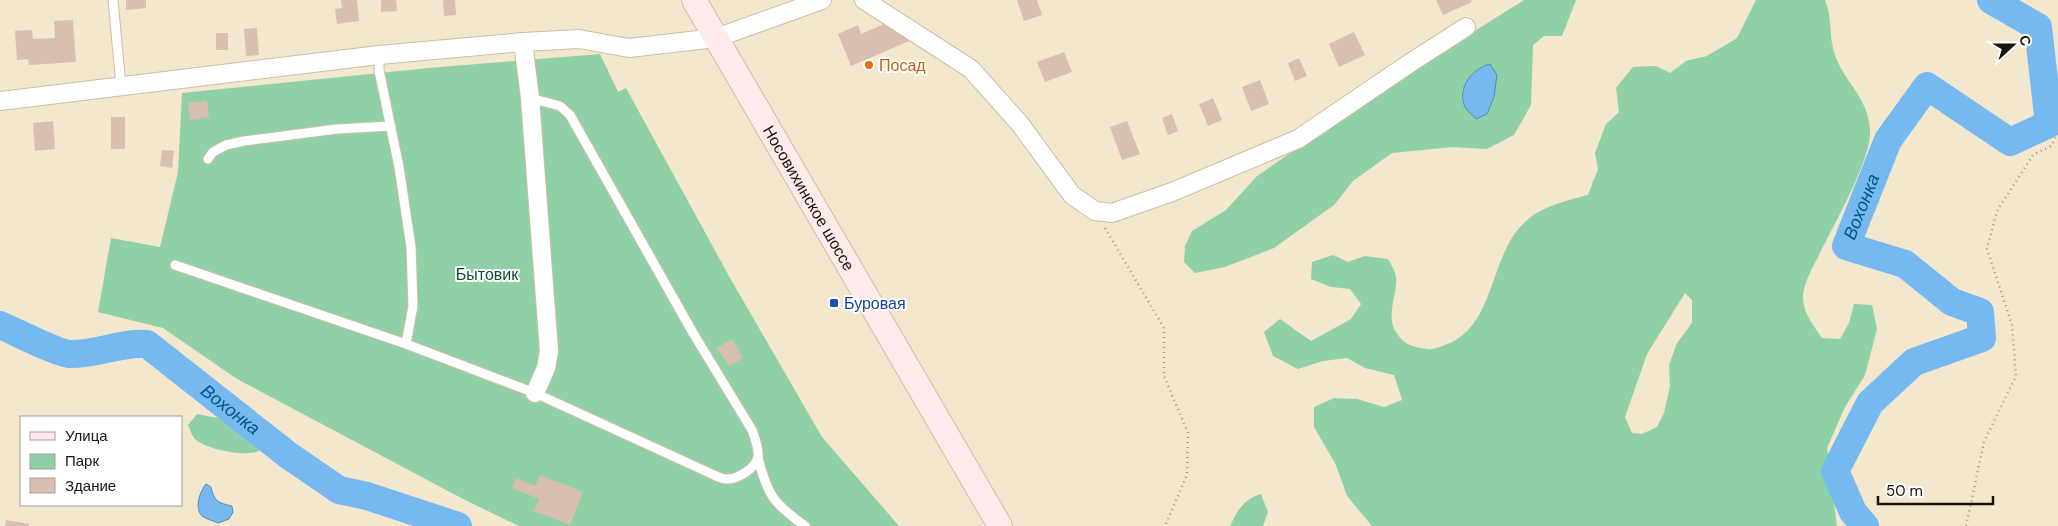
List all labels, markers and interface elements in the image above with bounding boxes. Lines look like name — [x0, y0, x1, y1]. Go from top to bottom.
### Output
north arrow — [1988, 20, 2038, 70]
text: С — [2015, 32, 2035, 48]
place label: Посад — [879, 55, 926, 76]
marker: Посад — [863, 59, 875, 71]
street label: Носовихинское шоссе — [759, 121, 860, 274]
water label: Вохонка — [1838, 170, 1885, 243]
park label: Бытовик — [456, 264, 519, 285]
place label: Буровая — [844, 293, 906, 314]
marker: Буровая — [828, 297, 840, 309]
water label: Вохонка — [196, 379, 265, 440]
legend — [20, 416, 182, 506]
text: Улица — [65, 426, 108, 446]
text: Парк — [65, 451, 99, 471]
scale bar — [1878, 474, 1993, 506]
text: Здание — [65, 476, 116, 496]
text: 50 m — [1886, 481, 1923, 501]

